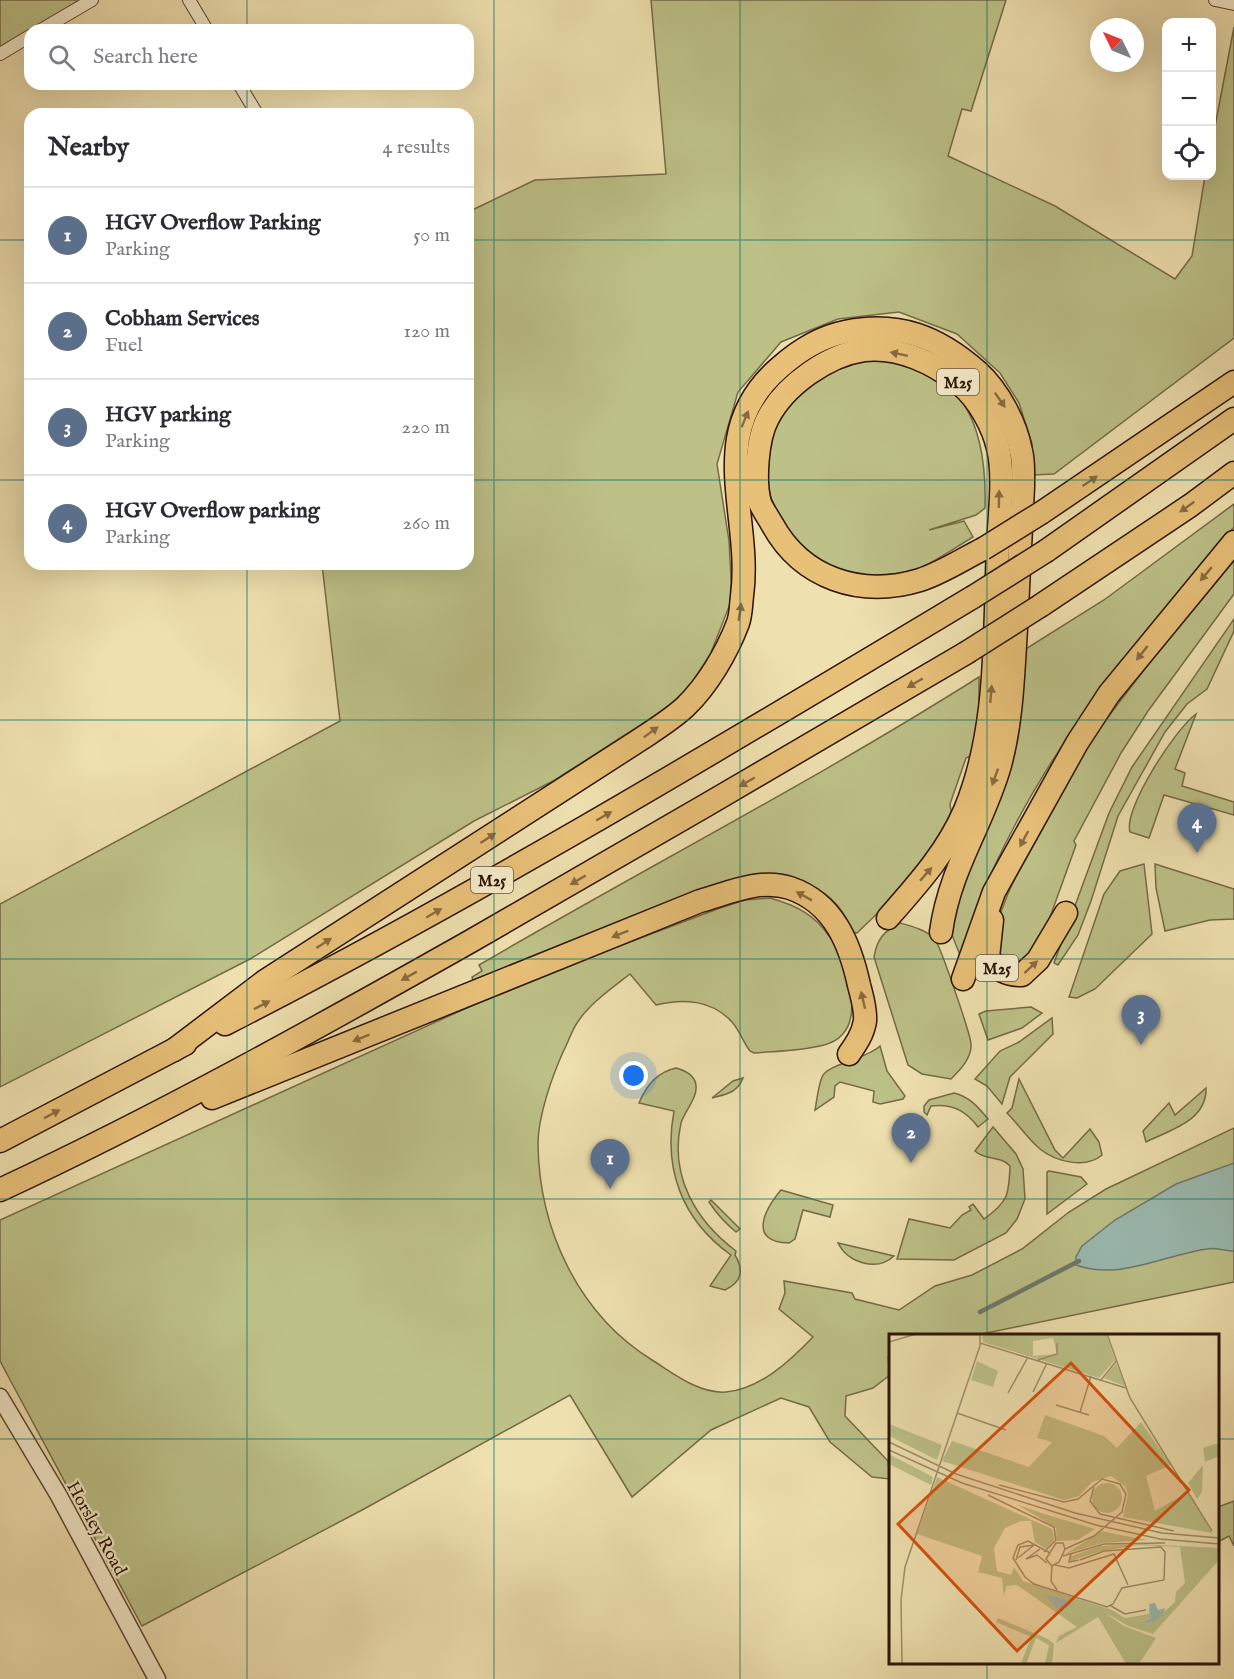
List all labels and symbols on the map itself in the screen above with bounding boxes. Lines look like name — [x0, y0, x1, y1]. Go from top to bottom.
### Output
north arrow — [1090, 18, 1144, 72]
one-way arrow — [889, 349, 908, 358]
road number: M25 — [937, 369, 979, 395]
one-way arrow — [994, 392, 1006, 408]
one-way arrow — [740, 410, 750, 428]
one-way arrow — [1081, 475, 1097, 487]
one-way arrow — [995, 489, 1004, 508]
one-way arrow — [1179, 501, 1195, 512]
one-way arrow — [1200, 566, 1213, 582]
one-way arrow — [736, 602, 745, 621]
one-way arrow — [1136, 645, 1149, 661]
one-way arrow — [906, 678, 923, 688]
one-way arrow — [986, 684, 996, 703]
one-way arrow — [643, 726, 659, 738]
one-way arrow — [990, 769, 1000, 787]
one-way arrow — [738, 777, 755, 787]
pin: 4 — [1178, 804, 1216, 853]
one-way arrow — [595, 811, 612, 821]
one-way arrow — [1019, 830, 1029, 847]
one-way arrow — [480, 832, 496, 843]
road number: M25 — [471, 867, 513, 893]
one-way arrow — [919, 867, 932, 882]
one-way arrow — [570, 874, 586, 885]
one-way arrow — [795, 891, 812, 901]
one-way arrow — [426, 908, 443, 918]
one-way arrow — [611, 929, 629, 939]
one-way arrow — [315, 937, 331, 949]
road number: M25 — [976, 955, 1018, 981]
one-way arrow — [1023, 960, 1038, 974]
one-way arrow — [400, 971, 417, 981]
one-way arrow — [857, 991, 867, 1009]
pin: 3 — [1122, 996, 1160, 1045]
one-way arrow — [254, 1000, 271, 1010]
one-way arrow — [352, 1033, 370, 1043]
your location — [619, 1061, 648, 1090]
one-way arrow — [44, 1109, 61, 1119]
pin: 2 — [892, 1114, 930, 1163]
pin: 1 — [590, 1140, 630, 1189]
inset map — [889, 1334, 1219, 1664]
street label: Horsley Road — [60, 1478, 131, 1580]

